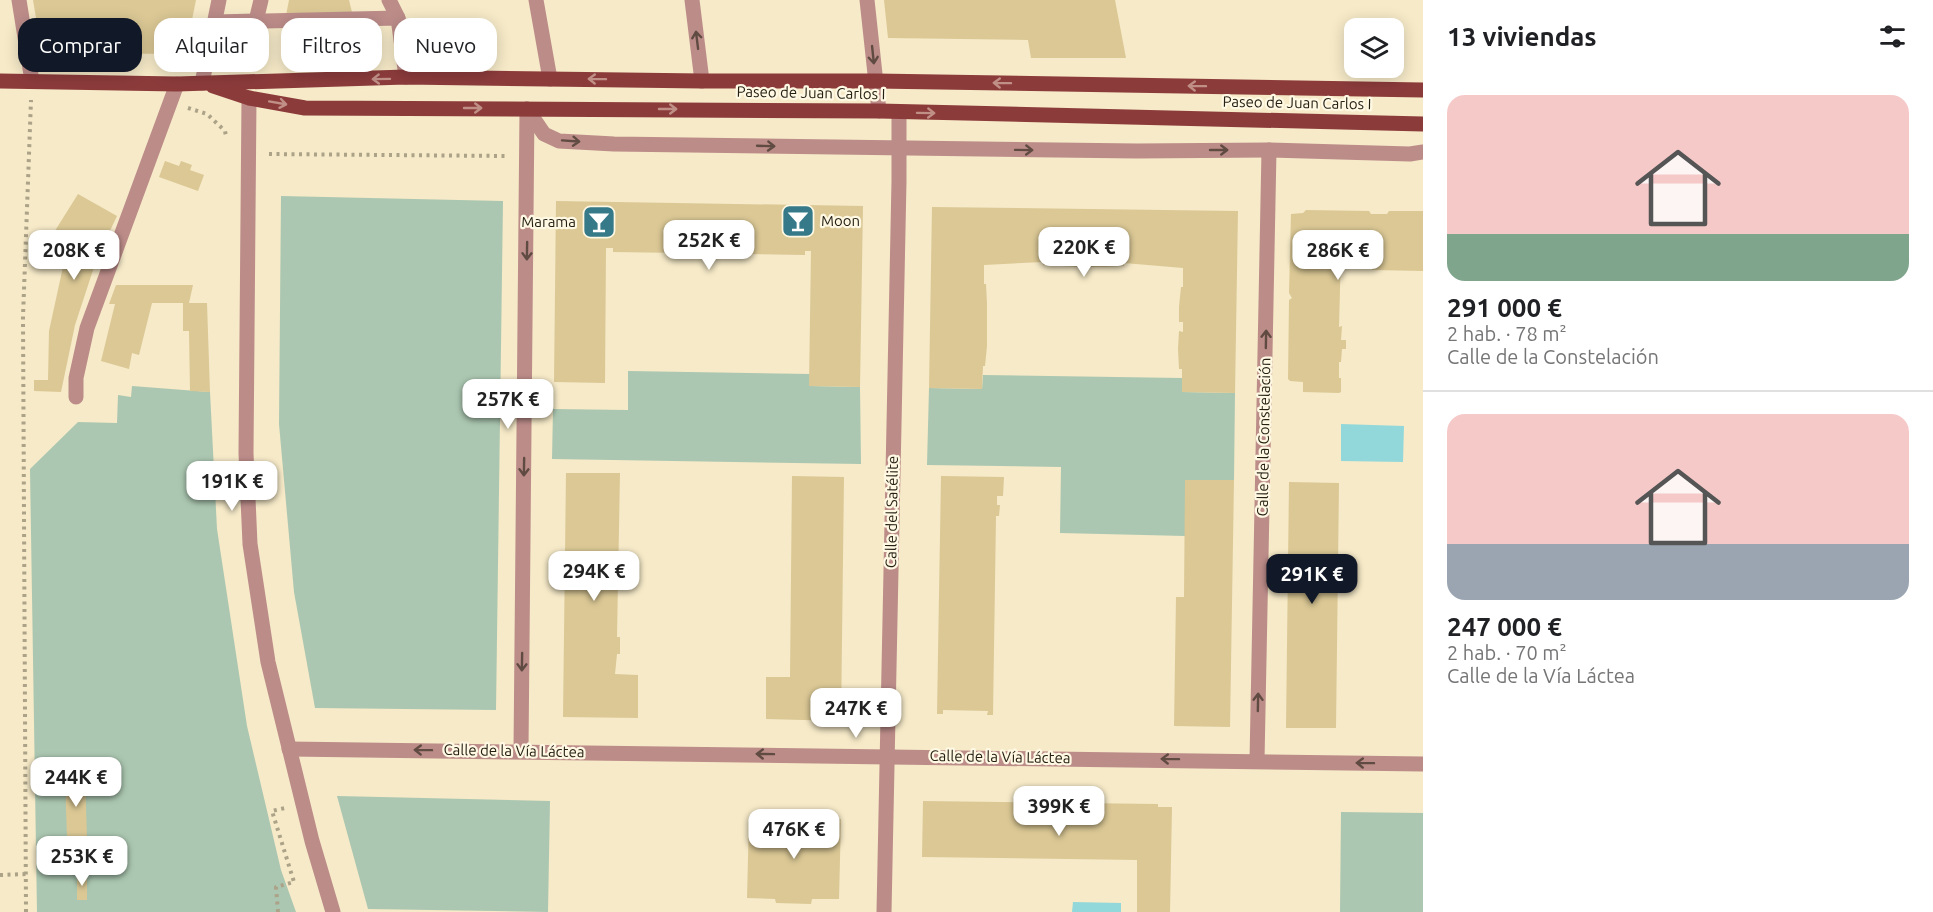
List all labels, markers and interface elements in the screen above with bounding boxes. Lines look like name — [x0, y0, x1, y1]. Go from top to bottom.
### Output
chip: Comprar — [18, 18, 142, 72]
chip: Alquilar — [154, 18, 269, 72]
chip: Filtros — [281, 18, 382, 72]
chip: Nuevo — [394, 18, 497, 72]
map controls — [1344, 18, 1404, 78]
button: layers — [1344, 18, 1404, 78]
icon: filters — [1876, 20, 1909, 53]
text: 13 viviendas — [1447, 22, 1597, 51]
one-way arrow — [691, 31, 702, 51]
one-way arrow — [868, 45, 879, 65]
one-way arrow — [372, 73, 392, 85]
one-way arrow — [587, 74, 607, 85]
one-way arrow — [992, 77, 1012, 89]
one-way arrow — [1187, 80, 1207, 92]
street label: Paseo de Juan Carlos I — [736, 83, 886, 102]
street label: Paseo de Juan Carlos I — [1222, 93, 1372, 112]
one-way arrow — [268, 98, 287, 109]
one-way arrow — [462, 102, 482, 114]
one-way arrow — [657, 103, 677, 115]
one-way arrow — [915, 107, 935, 119]
icon: home — [1624, 134, 1732, 242]
one-way arrow — [560, 136, 580, 147]
one-way arrow — [755, 140, 775, 151]
one-way arrow — [1013, 144, 1033, 156]
one-way arrow — [1208, 144, 1228, 156]
bar icon: Moon — [780, 203, 816, 239]
bar icon: Marama — [581, 204, 617, 240]
place label: Moon — [821, 212, 860, 229]
place label: Marama — [521, 213, 576, 230]
pin: 252K € — [660, 220, 758, 271]
pin: 220K € — [1035, 227, 1133, 278]
text: 252K € — [677, 228, 741, 251]
pin: 208K € — [25, 230, 123, 281]
pin: 286K € — [1289, 230, 1387, 281]
text: 220K € — [1052, 235, 1116, 258]
text: 208K € — [42, 238, 106, 261]
text: 286K € — [1306, 238, 1370, 261]
one-way arrow — [521, 241, 532, 261]
text: 291 000 € — [1447, 293, 1562, 322]
text: 2 hab. · 78 m² — [1447, 322, 1567, 345]
one-way arrow — [1260, 330, 1271, 350]
text: Calle de la Constelación — [1447, 345, 1659, 368]
street label: Calle de la Constelación — [1254, 357, 1273, 517]
pin: 257K € — [459, 379, 557, 430]
text: 257K € — [476, 387, 540, 410]
icon: home — [1624, 453, 1732, 561]
street label: Calle del Satélite — [882, 456, 901, 568]
one-way arrow — [518, 457, 530, 477]
pin: 191K € — [183, 461, 281, 512]
text: 191K € — [200, 469, 264, 492]
pin: 294K € — [545, 551, 643, 602]
pin: 291K € — [1263, 554, 1361, 605]
text: 294K € — [562, 559, 626, 582]
text: 291K € — [1280, 562, 1344, 585]
text: 247 000 € — [1447, 612, 1562, 641]
text: 2 hab. · 70 m² — [1447, 641, 1567, 664]
one-way arrow — [516, 652, 528, 672]
text: Calle de la Vía Láctea — [1447, 664, 1635, 687]
pin: 247K € — [807, 688, 905, 739]
one-way arrow — [1253, 693, 1264, 713]
text: 247K € — [824, 696, 888, 719]
street label: Calle de la Vía Láctea — [443, 741, 585, 760]
one-way arrow — [413, 744, 433, 756]
street label: Calle de la Vía Láctea — [929, 747, 1071, 766]
one-way arrow — [755, 748, 775, 760]
one-way arrow — [1160, 753, 1180, 765]
pin: 244K € — [27, 757, 125, 808]
one-way arrow — [1355, 757, 1375, 769]
text: 244K € — [44, 765, 108, 788]
pin: 399K € — [1010, 786, 1108, 837]
text: 399K € — [1027, 794, 1091, 817]
pin: 476K € — [745, 809, 843, 860]
text: 476K € — [762, 817, 826, 840]
pin: 253K € — [33, 836, 131, 887]
text: 253K € — [50, 844, 114, 867]

